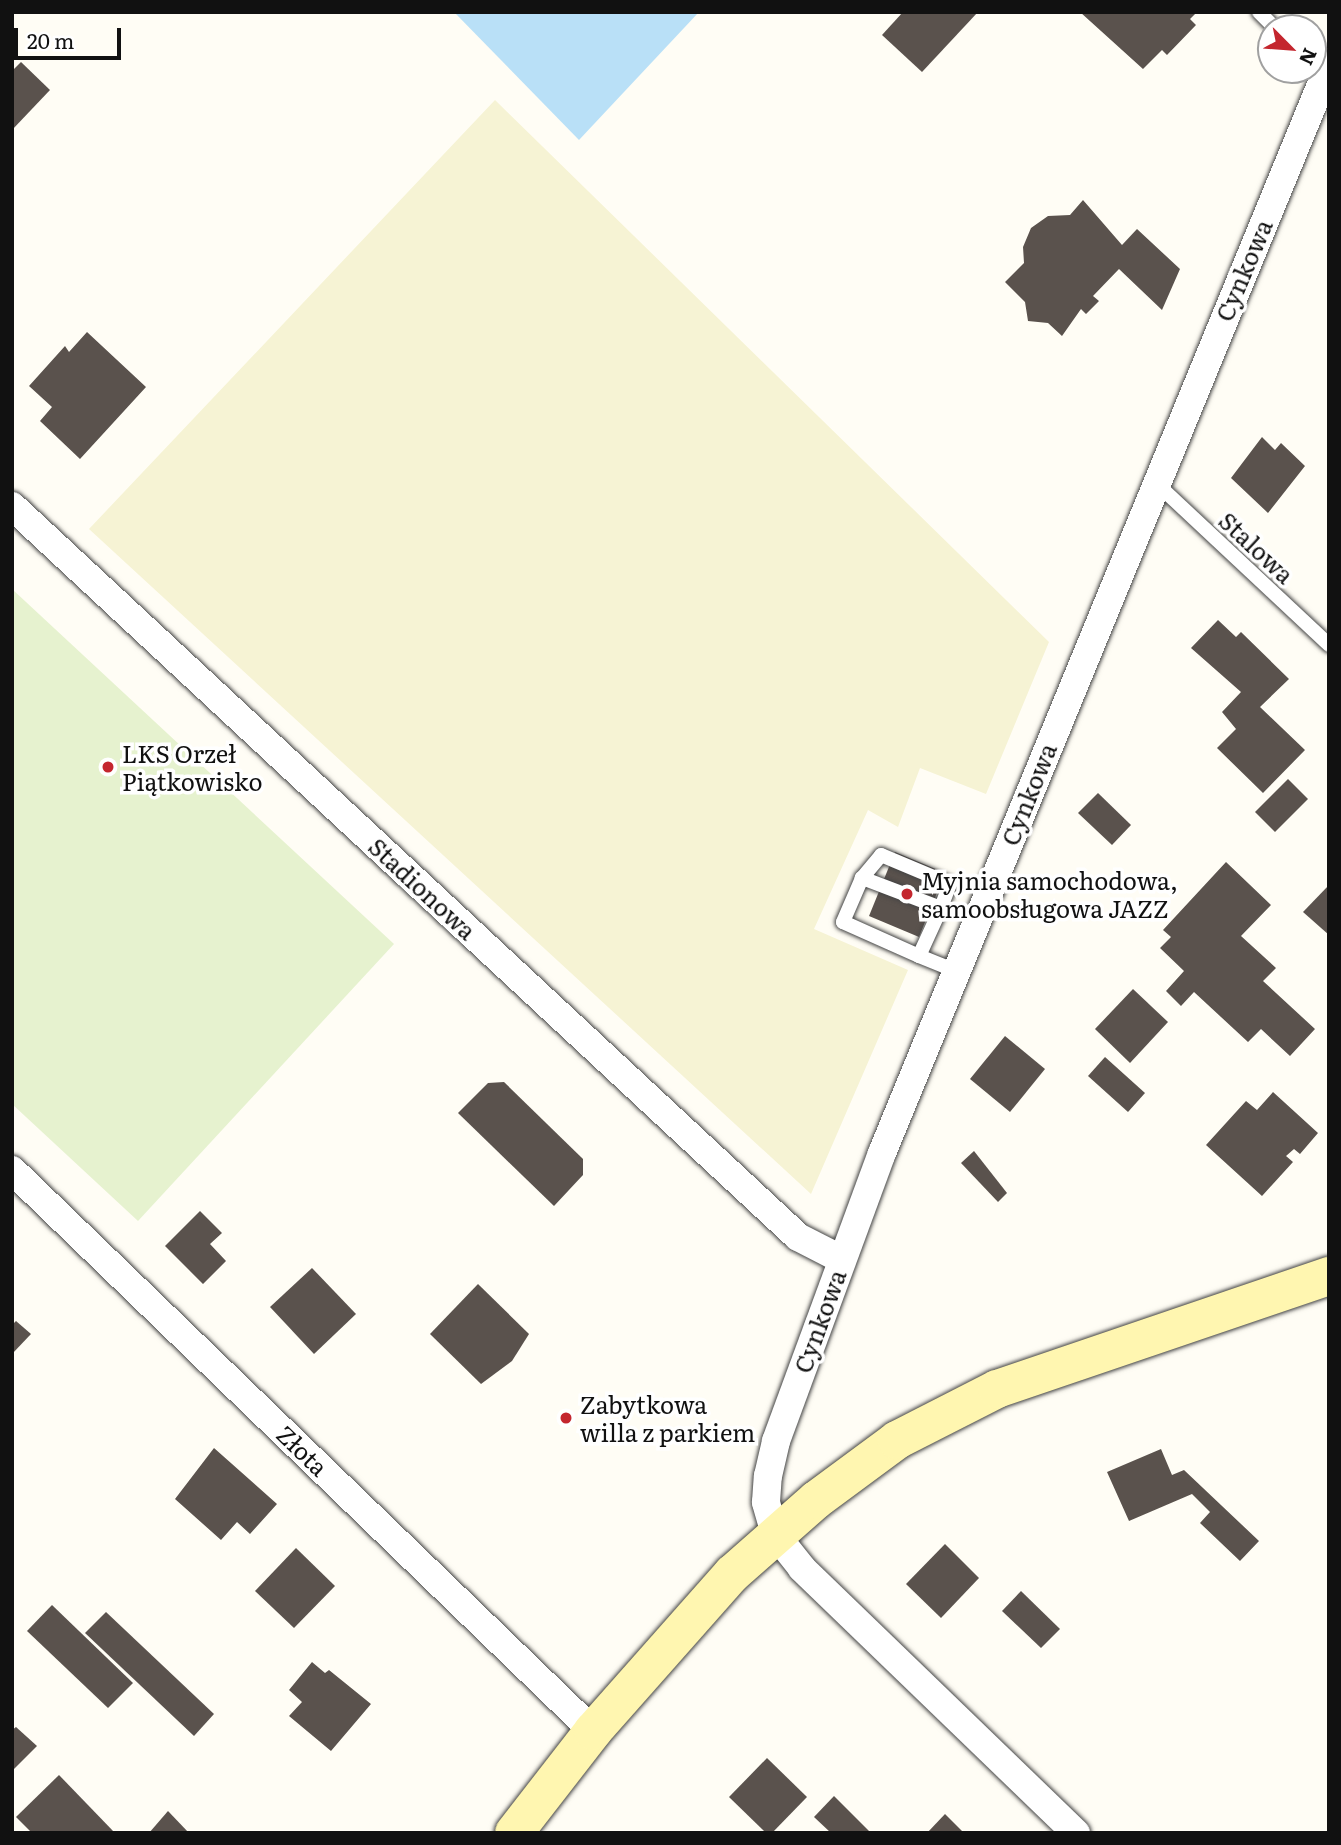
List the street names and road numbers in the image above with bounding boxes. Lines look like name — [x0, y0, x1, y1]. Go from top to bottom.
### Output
street label: Cynkowa — [1209, 215, 1277, 325]
street label: Stalowa — [1214, 505, 1300, 589]
street label: Cynkowa — [994, 739, 1062, 849]
street label: Stadionowa — [364, 831, 482, 945]
street label: Cynkowa — [787, 1265, 851, 1377]
street label: Złota — [272, 1419, 334, 1481]

